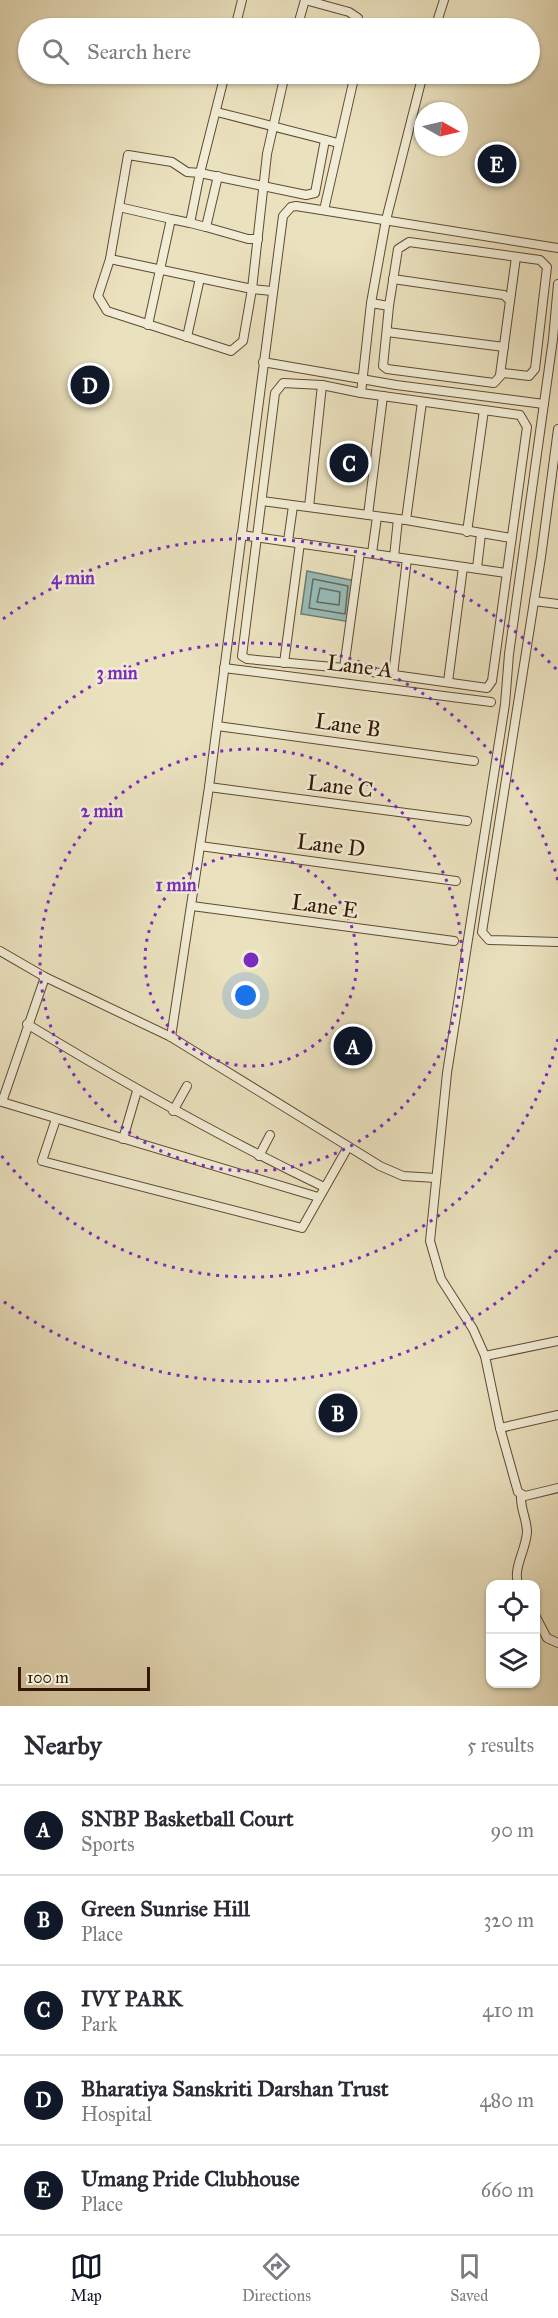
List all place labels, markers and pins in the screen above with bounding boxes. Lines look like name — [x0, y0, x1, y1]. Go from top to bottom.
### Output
pin: E — [478, 142, 516, 186]
pin: D — [70, 362, 110, 408]
pin: C — [330, 440, 368, 486]
centre of rings — [241, 950, 261, 970]
pin: A — [334, 1024, 372, 1068]
pin: B — [318, 1390, 358, 1436]

